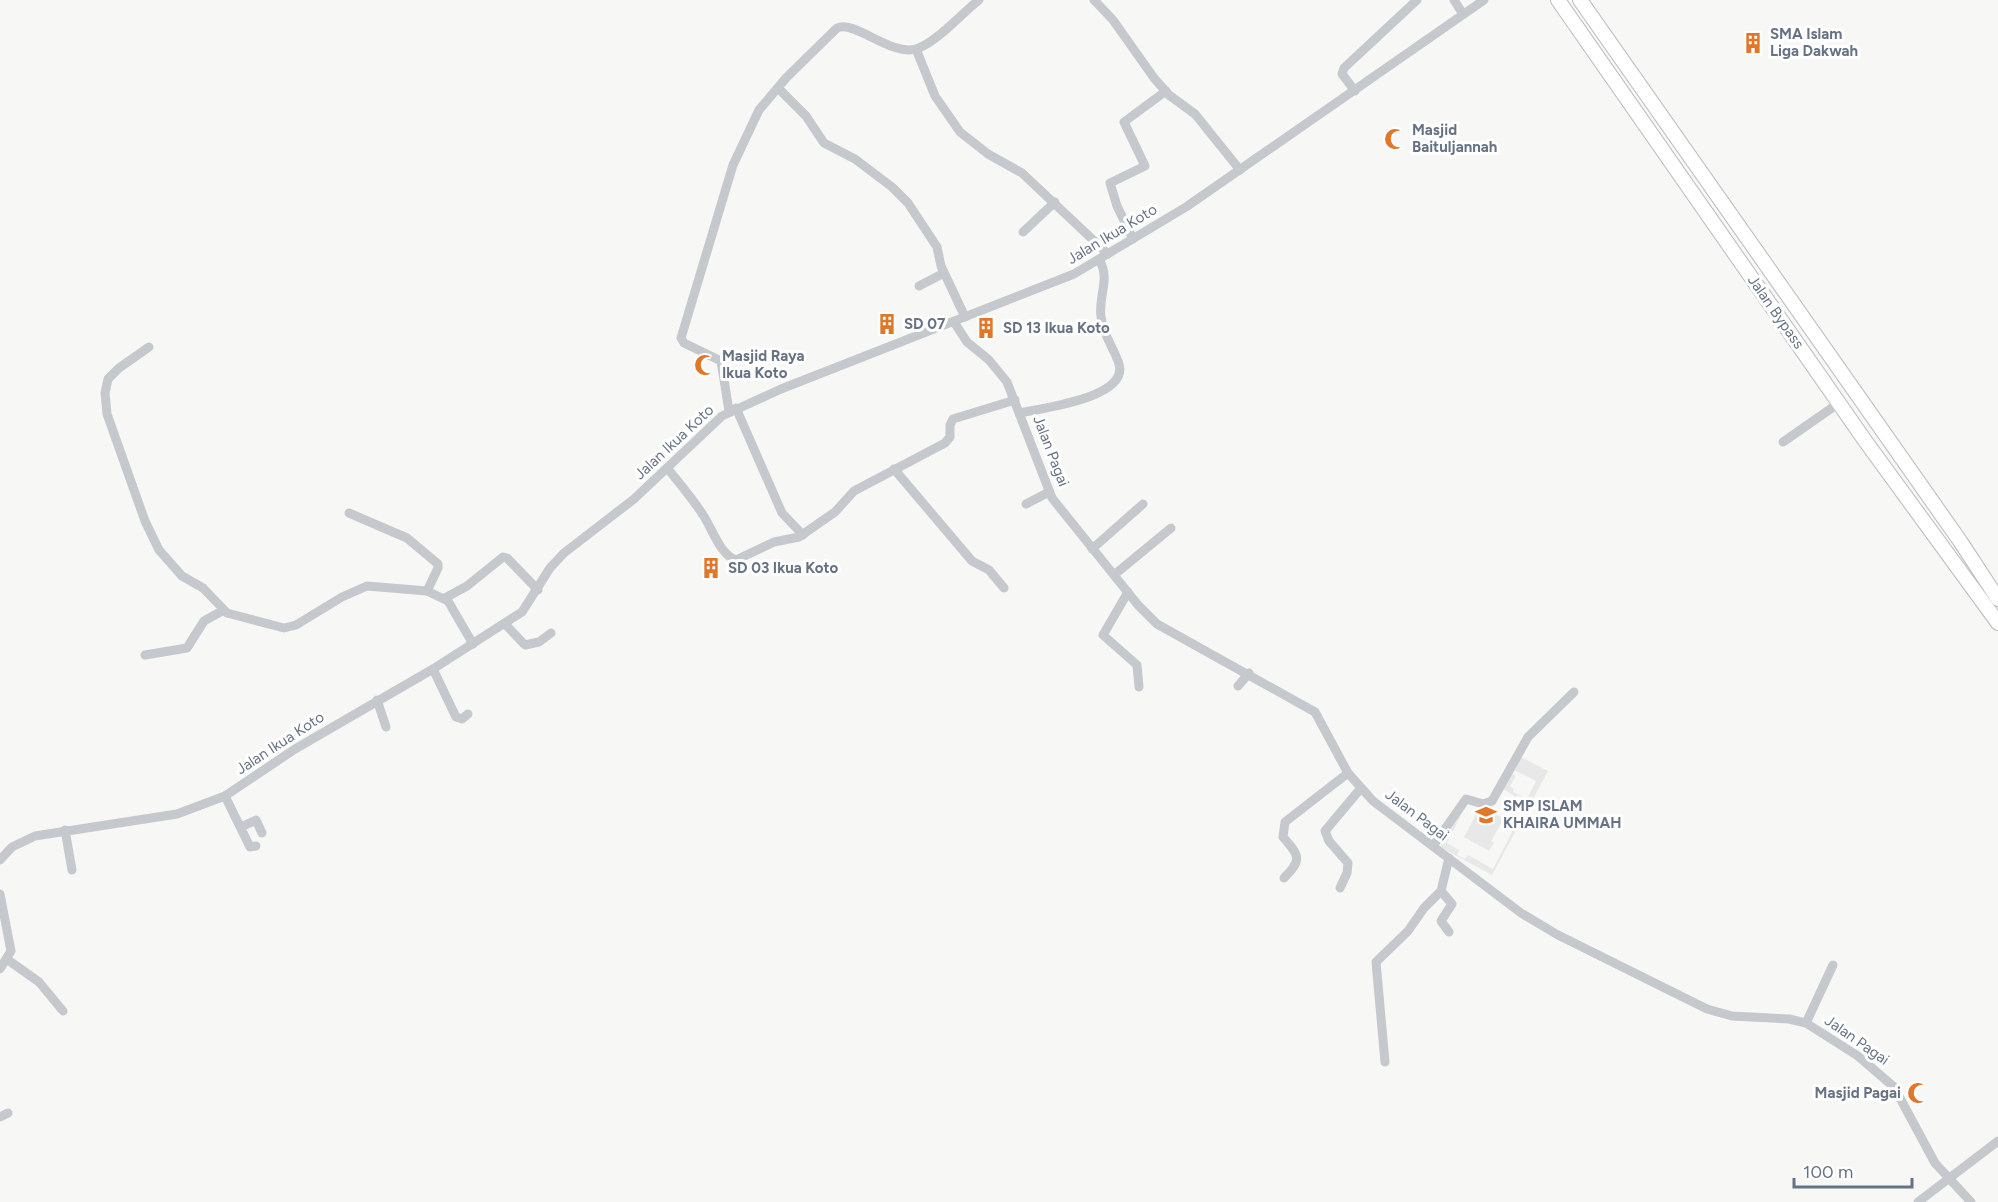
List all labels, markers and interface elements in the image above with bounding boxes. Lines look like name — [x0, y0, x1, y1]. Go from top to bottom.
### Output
place label: SMA Islam Liga Dakwah — [1770, 25, 1858, 60]
building icon: SMA Islam Liga Dakwah — [1741, 31, 1765, 55]
place label: Masjid Baituljannah — [1412, 121, 1497, 156]
mosque icon: Masjid Baituljannah — [1383, 127, 1407, 151]
street label: Jalan Ikua Koto — [1064, 200, 1160, 268]
street label: Jalan Bypass — [1744, 272, 1808, 352]
building icon: SD 07 — [875, 312, 899, 336]
place label: SD 07 — [904, 315, 945, 333]
building icon: SD 13 Ikua Koto — [974, 316, 998, 340]
place label: SD 13 Ikua Koto — [1003, 319, 1110, 337]
place label: Masjid Raya Ikua Koto — [722, 347, 805, 382]
mosque icon: Masjid Raya Ikua Koto — [693, 353, 717, 377]
street label: Jalan Ikua Koto — [631, 401, 717, 483]
street label: Jalan Pagai — [1029, 413, 1073, 489]
building icon: SD 03 Ikua Koto — [699, 556, 723, 580]
place label: SD 03 Ikua Koto — [728, 559, 838, 577]
street label: Jalan Ikua Koto — [233, 708, 328, 778]
street label: Jalan Pagai — [1382, 785, 1452, 845]
place label: SMP ISLAM KHAIRA UMMAH — [1503, 797, 1622, 832]
school or university icon: SMP ISLAM KHAIRA UMMAH — [1474, 803, 1498, 827]
street label: Jalan Pagai — [1821, 1011, 1893, 1069]
mosque icon: Masjid Pagai — [1906, 1081, 1930, 1105]
place label: Masjid Pagai — [1815, 1084, 1901, 1102]
scale bar — [1794, 1151, 1912, 1189]
text: 100 m — [1803, 1161, 1853, 1183]

